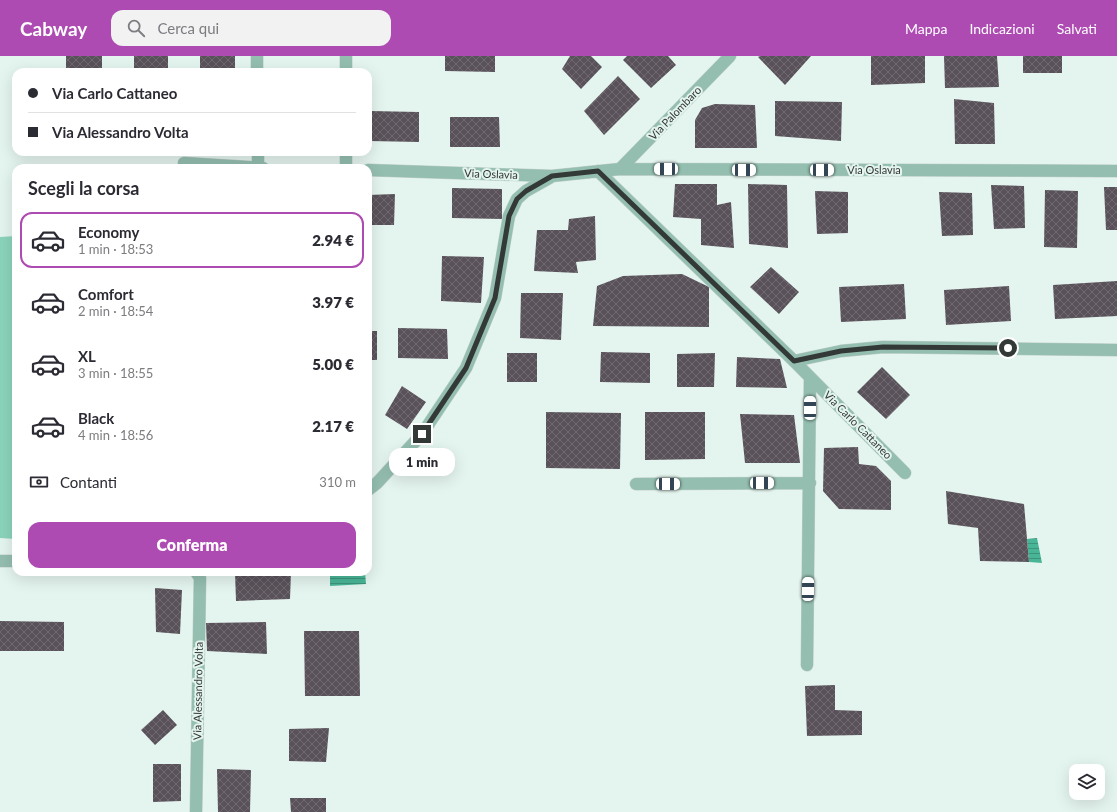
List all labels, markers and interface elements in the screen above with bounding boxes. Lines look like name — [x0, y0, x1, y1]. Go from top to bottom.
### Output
search box — [111, 10, 391, 46]
text: Cabway — [20, 17, 87, 40]
icon: search — [125, 17, 147, 39]
text: Cerca qui — [157, 19, 219, 37]
text: Mappa — [905, 20, 947, 37]
text: Indicazioni — [969, 20, 1035, 37]
text: Salvati — [1057, 20, 1097, 37]
street label: Via Palombaro — [646, 83, 704, 142]
text: Via Carlo Cattaneo — [52, 84, 177, 102]
text: Via Alessandro Volta — [52, 123, 189, 141]
car — [654, 163, 678, 175]
street label: Via Oslavia — [847, 163, 901, 176]
car — [732, 164, 756, 176]
car — [810, 164, 834, 176]
street label: Via Oslavia — [464, 166, 518, 181]
text: Scegli la corsa — [28, 177, 139, 199]
icon: car — [30, 222, 66, 258]
text: Economy — [78, 223, 139, 241]
text: 2.94 € — [312, 231, 354, 249]
text: 1 min · 18:53 — [78, 241, 153, 257]
icon: car — [30, 284, 66, 320]
text: Comfort — [78, 285, 134, 303]
text: 3.97 € — [312, 293, 354, 311]
text: 2 min · 18:54 — [78, 303, 153, 319]
route start — [999, 339, 1017, 357]
icon: car — [30, 346, 66, 382]
text: XL — [78, 347, 96, 365]
text: 5.00 € — [312, 355, 354, 373]
text: 3 min · 18:55 — [78, 365, 153, 381]
street label: Via Carlo Cattaneo — [822, 388, 895, 461]
car — [804, 396, 816, 420]
icon: car — [30, 408, 66, 444]
text: Black — [78, 409, 114, 427]
text: 2.17 € — [312, 417, 354, 435]
route end — [413, 425, 431, 443]
text: 4 min · 18:56 — [78, 427, 153, 443]
callout: 1 min — [389, 448, 455, 476]
text: 1 min — [406, 454, 438, 470]
icon: cash — [28, 471, 50, 493]
text: Contanti — [60, 473, 117, 491]
text: 310 m — [319, 474, 356, 490]
car — [750, 477, 774, 489]
car — [656, 478, 680, 490]
button: Conferma — [28, 522, 356, 568]
car — [802, 577, 814, 601]
street label: Via Alessandro Volta — [190, 642, 205, 740]
map controls — [1069, 764, 1105, 800]
button: layers — [1069, 764, 1105, 800]

